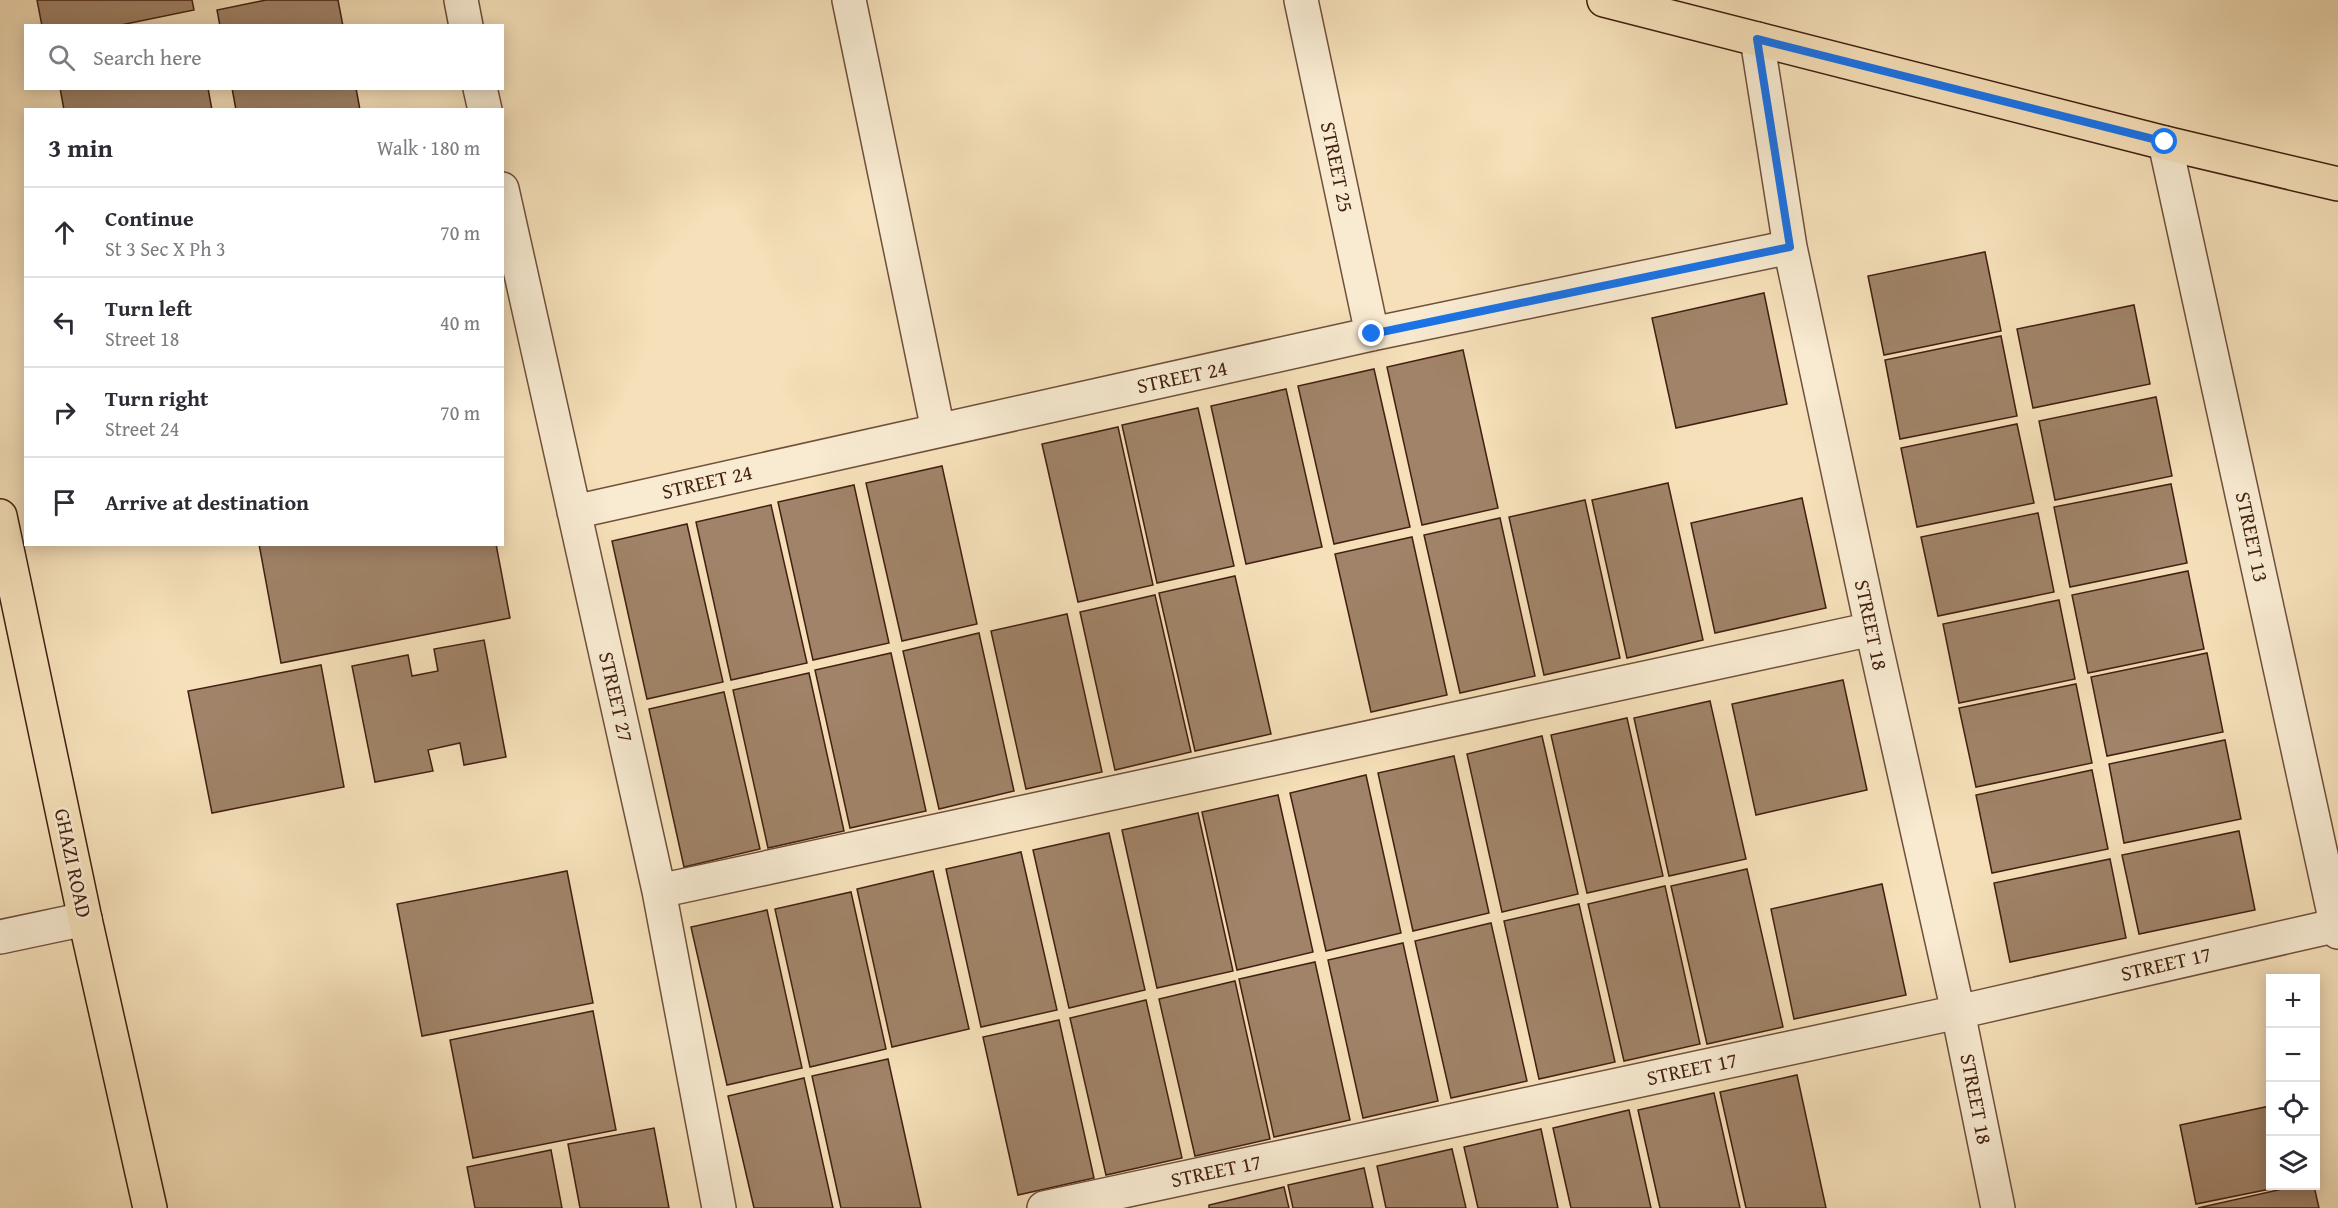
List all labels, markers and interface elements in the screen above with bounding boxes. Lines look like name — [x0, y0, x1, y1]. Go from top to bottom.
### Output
search box — [24, 24, 504, 90]
icon: search — [45, 41, 78, 74]
text: Search here — [93, 41, 202, 73]
street label: STREET 25 — [1313, 119, 1362, 215]
text: 3 min — [48, 128, 113, 167]
route start — [2151, 128, 2177, 154]
text: Walk · 180 m — [377, 133, 480, 162]
text: Continue — [105, 202, 194, 234]
icon: ahead — [48, 216, 81, 249]
text: 70 m — [440, 218, 480, 247]
text: St 3 Sec X Ph 3 — [105, 234, 226, 263]
text: Turn left — [105, 292, 192, 324]
icon: left — [48, 306, 81, 339]
text: 40 m — [440, 308, 480, 337]
route end — [1358, 320, 1384, 346]
text: Street 18 — [105, 324, 179, 353]
street label: STREET 24 — [1134, 352, 1230, 401]
text: Turn right — [105, 382, 208, 414]
icon: right — [48, 396, 81, 429]
text: 70 m — [440, 398, 480, 427]
text: Street 24 — [105, 414, 179, 443]
street label: STREET 24 — [659, 456, 755, 507]
icon: arrive — [48, 486, 81, 519]
text: Arrive at destination — [105, 486, 309, 518]
street label: STREET 13 — [2228, 489, 2277, 585]
street label: STREET 18 — [1847, 577, 1896, 673]
street label: STREET 27 — [591, 649, 642, 745]
street label: GHAZI ROAD — [47, 805, 100, 920]
street label: STREET 17 — [2118, 938, 2214, 989]
map controls — [2266, 974, 2320, 1190]
button: + — [2266, 974, 2320, 1028]
button: − — [2266, 1028, 2320, 1082]
street label: STREET 17 — [1644, 1044, 1740, 1093]
street label: STREET 18 — [1952, 1051, 2000, 1147]
button: locate — [2266, 1082, 2320, 1136]
button: layers — [2266, 1136, 2320, 1190]
street label: STREET 17 — [1168, 1146, 1264, 1195]

